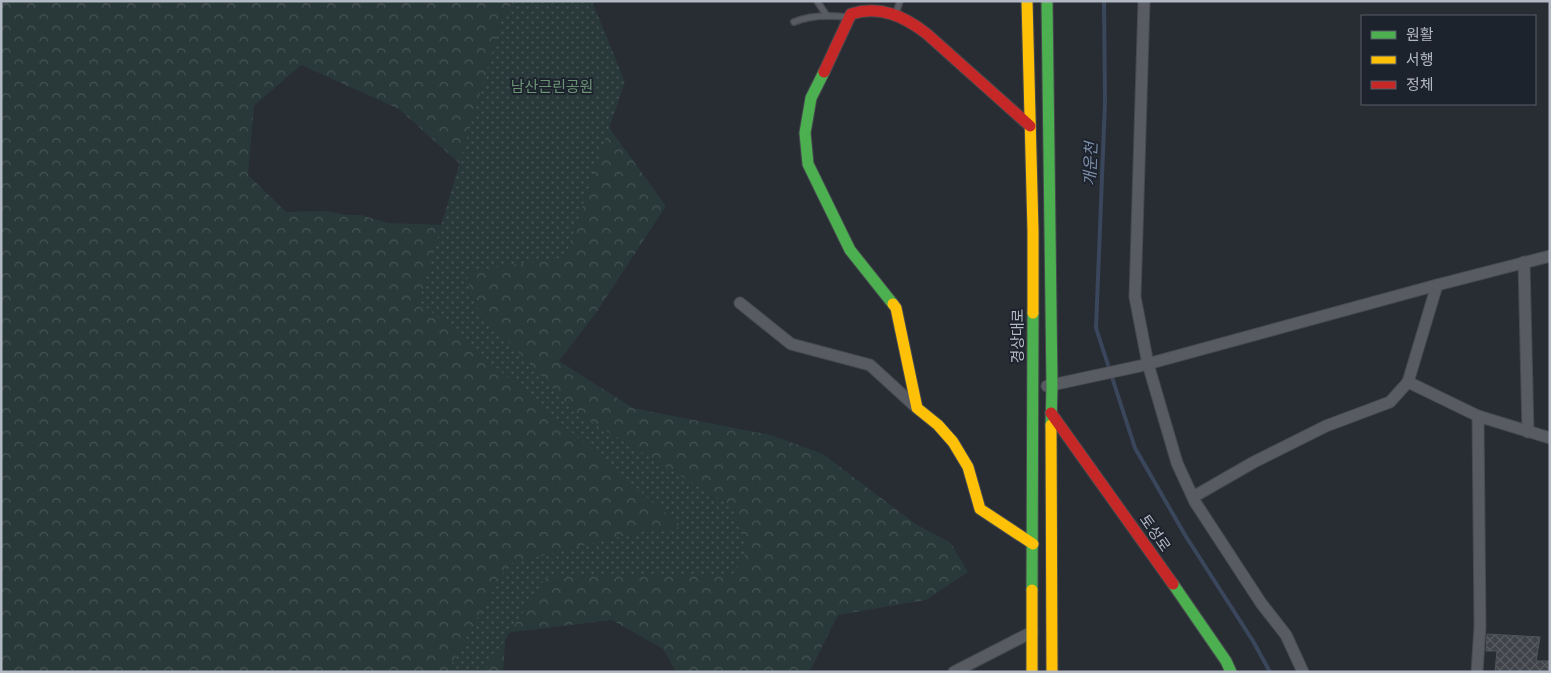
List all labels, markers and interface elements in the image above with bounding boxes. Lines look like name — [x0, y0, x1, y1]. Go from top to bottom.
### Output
legend — [1361, 15, 1536, 105]
text: 원활 — [1406, 25, 1434, 45]
text: 서행 — [1406, 50, 1434, 70]
text: 정체 — [1406, 75, 1434, 95]
park label: 남산근린공원 — [511, 77, 593, 97]
water label: 개운천 — [1079, 139, 1102, 186]
street label: 경상대로 — [1008, 308, 1028, 364]
street label: 토성로 — [1135, 510, 1175, 556]

